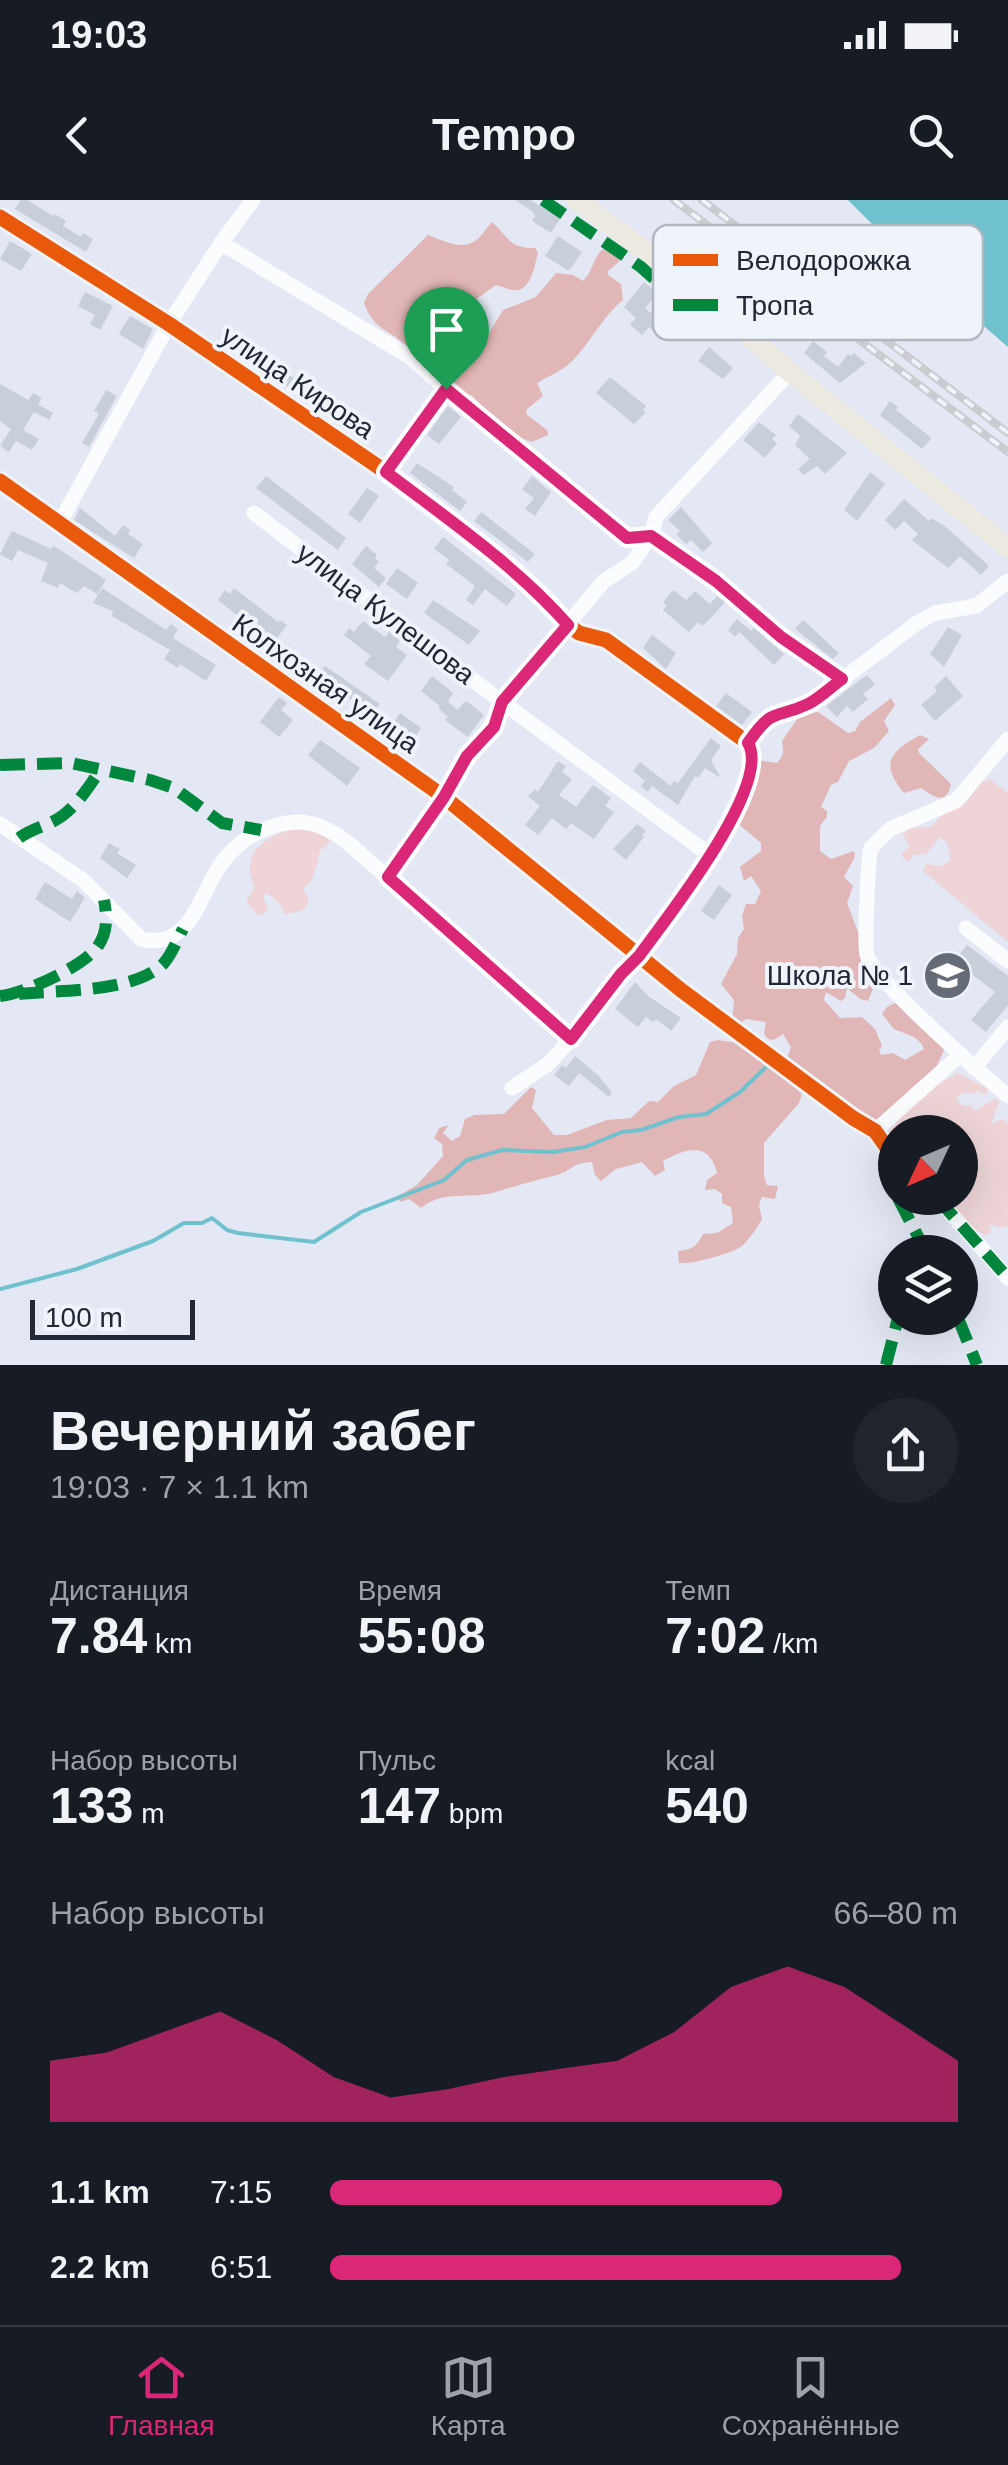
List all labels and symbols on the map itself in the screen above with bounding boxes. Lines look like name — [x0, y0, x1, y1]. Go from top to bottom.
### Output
legend — [653, 225, 983, 340]
text: Велодорожка — [736, 245, 911, 276]
pin — [404, 287, 489, 390]
text: Тропа — [736, 290, 814, 321]
street label: улица Кирова — [215, 320, 381, 445]
street label: улица Кулешова — [291, 536, 481, 691]
street label: Колхозная улица — [227, 608, 425, 760]
school or university icon: Школа № 1 — [922, 949, 974, 1001]
place label: Школа № 1 — [767, 960, 913, 991]
north arrow — [878, 1115, 978, 1215]
scale bar — [30, 1295, 195, 1340]

